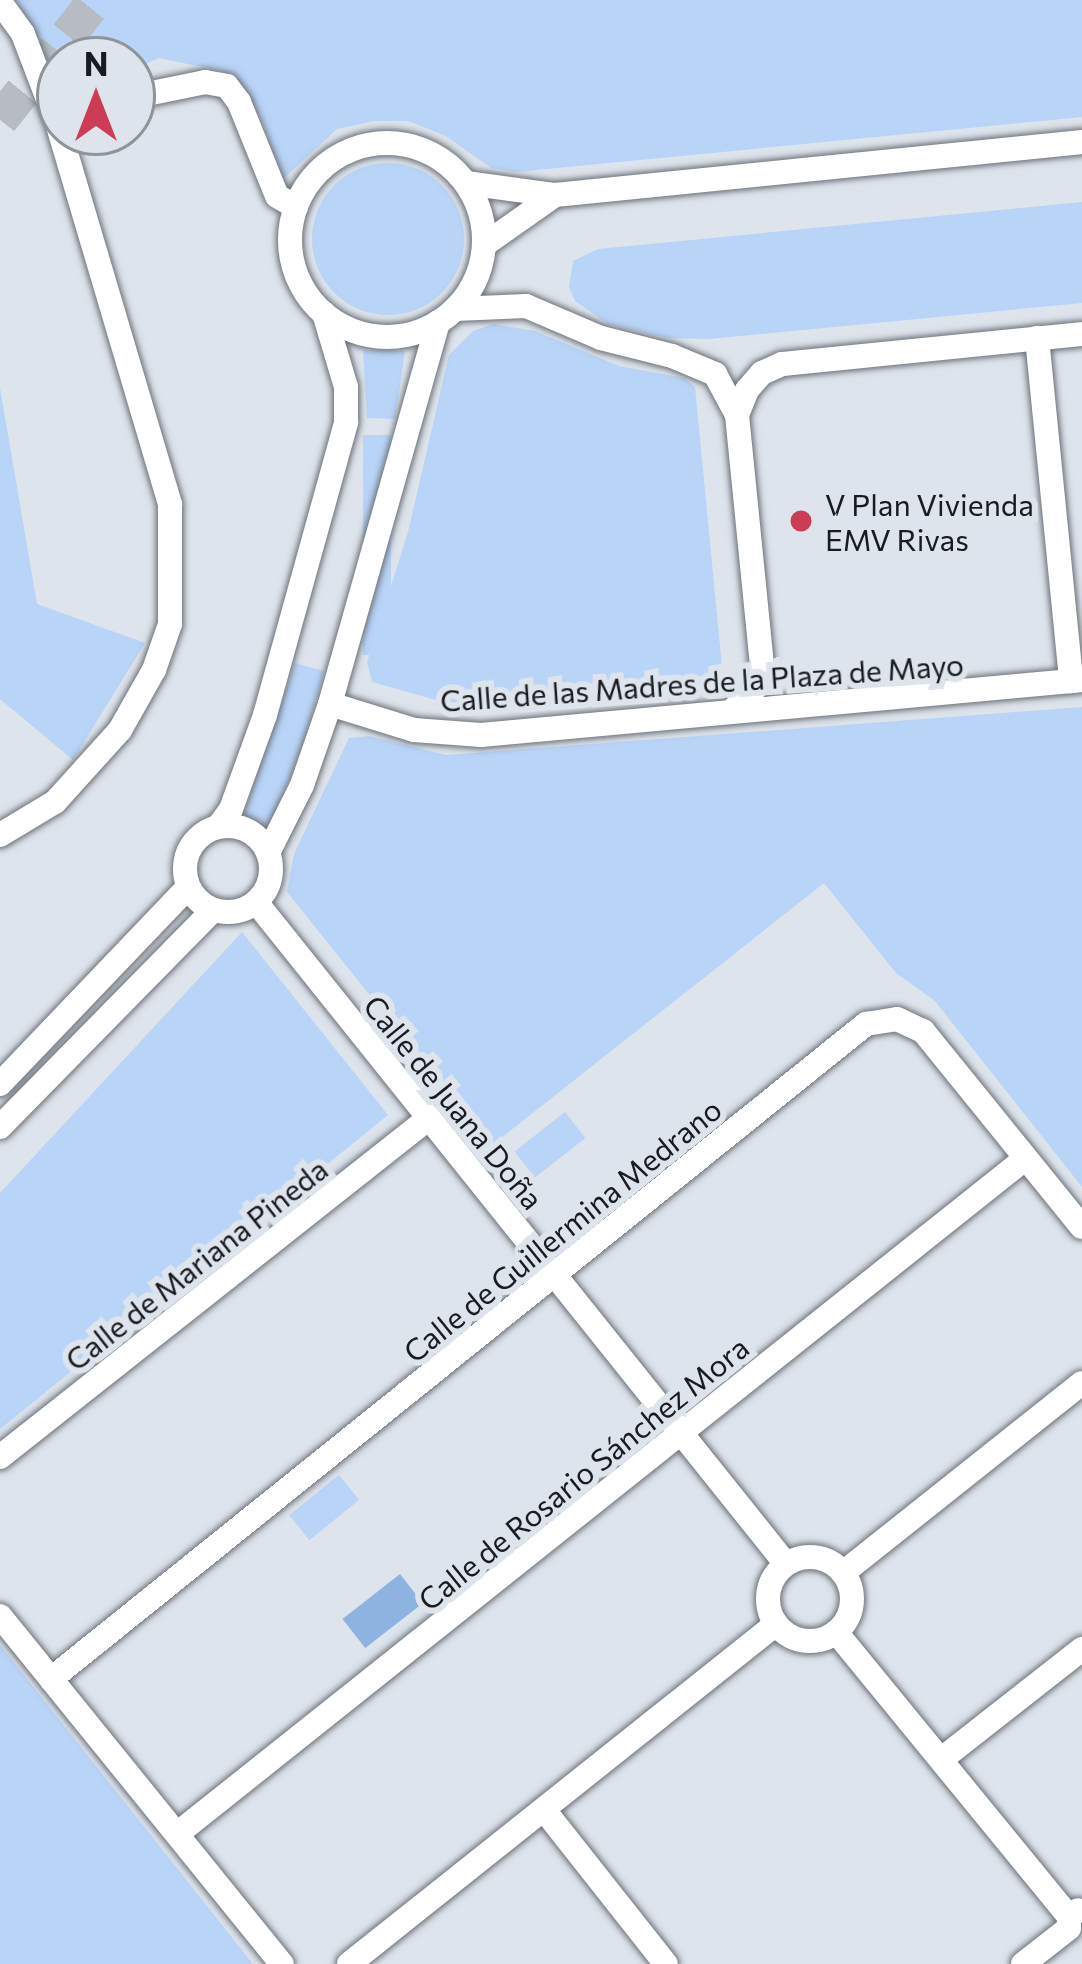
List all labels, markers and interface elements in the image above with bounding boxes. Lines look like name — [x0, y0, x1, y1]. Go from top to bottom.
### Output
north arrow — [36, 36, 156, 156]
text: N — [84, 42, 108, 83]
place label: V Plan Vivienda EMV Rivas — [825, 486, 1034, 556]
marker: V Plan Vivienda EMV Rivas — [788, 508, 814, 534]
street label: Calle de las Madres de la Plaza de Mayo — [439, 646, 965, 718]
street label: Calle de Juana Doña — [357, 988, 551, 1216]
street label: Calle de Guillermina Medrano — [396, 1091, 728, 1369]
street label: Calle de Mariana Pineda — [58, 1150, 334, 1378]
street label: Calle de Rosario Sánchez Mora — [411, 1329, 755, 1617]

